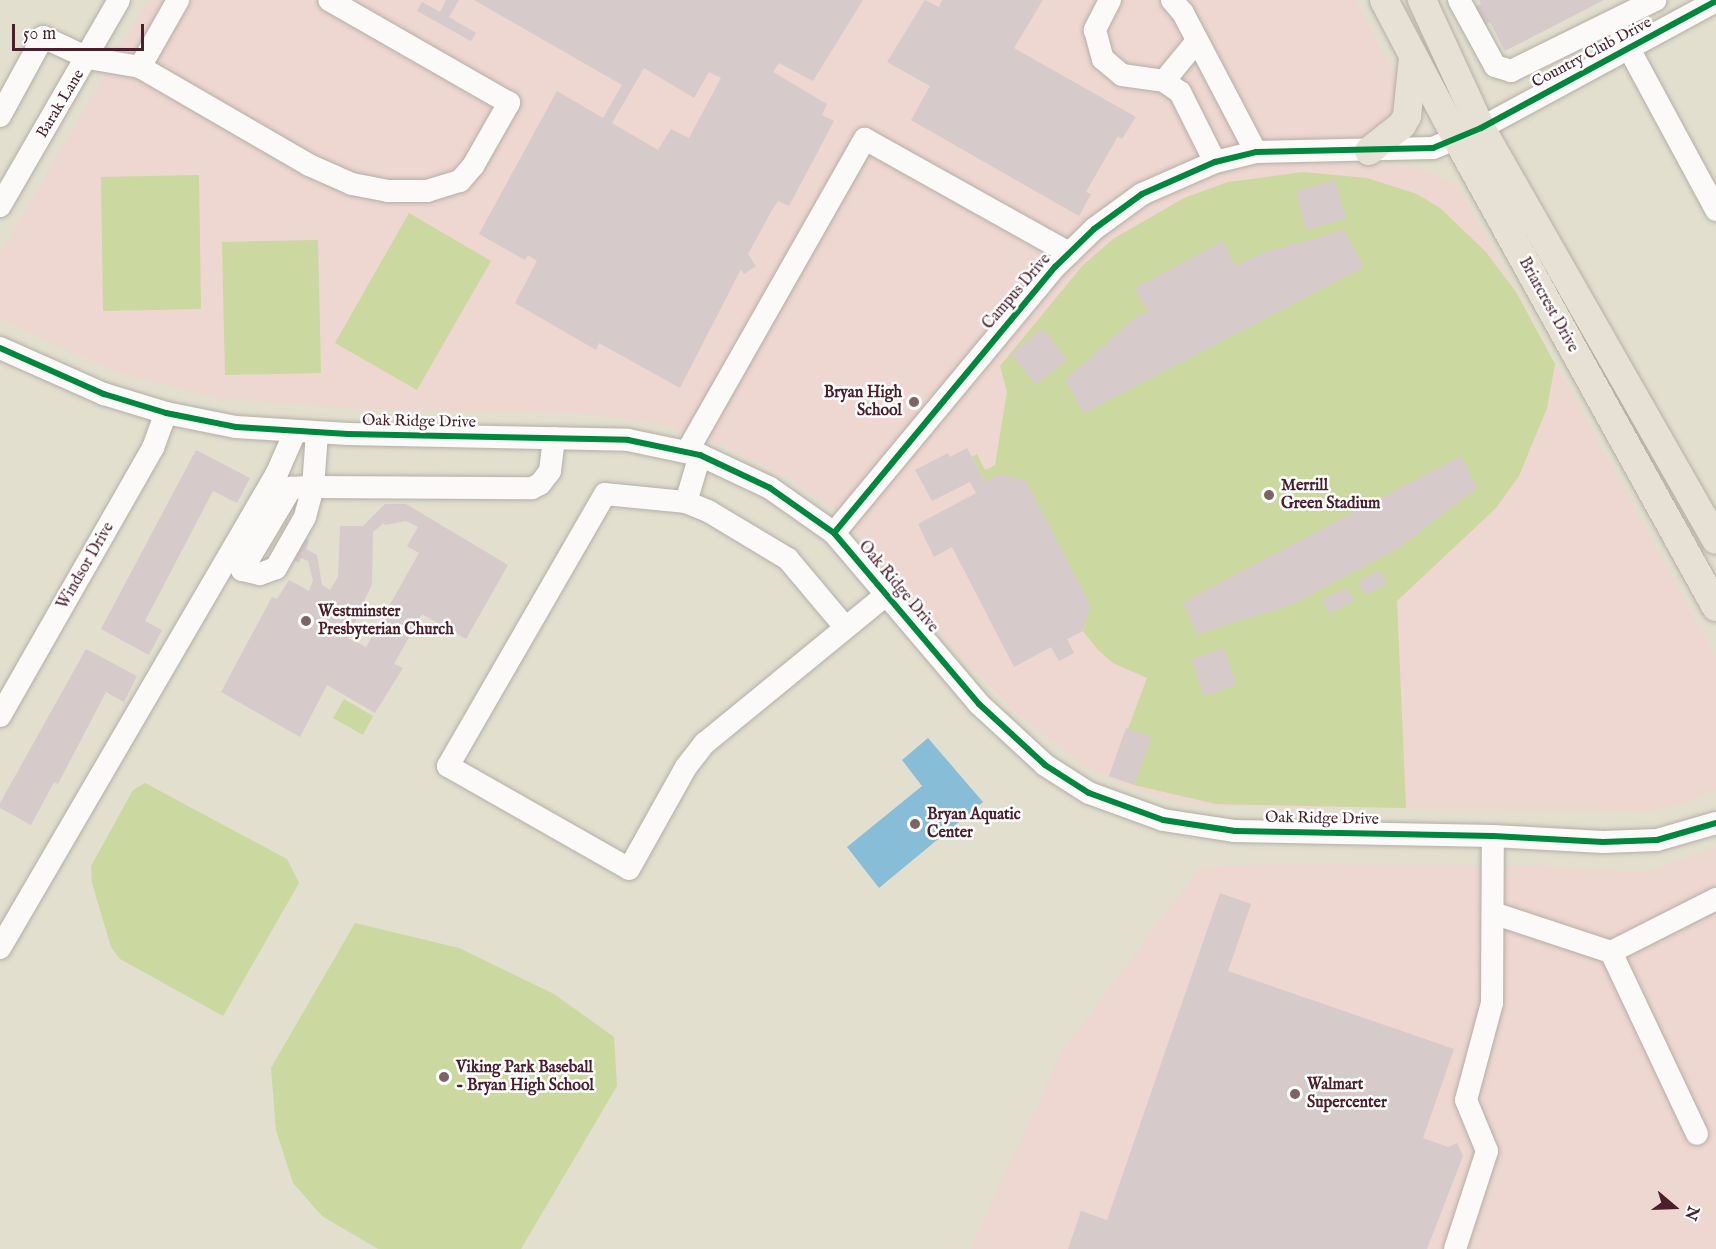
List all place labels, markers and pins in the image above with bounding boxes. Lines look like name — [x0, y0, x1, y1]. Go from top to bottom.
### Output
place label: Bryan High School — [824, 383, 902, 421]
marker: Bryan High School — [907, 395, 921, 409]
place label: Merrill Green Stadium — [1281, 476, 1380, 514]
marker: Merrill Green Stadium — [1262, 488, 1276, 502]
place label: Westminster Presbyterian Church — [318, 602, 454, 640]
marker: Westminster Presbyterian Church — [299, 614, 313, 628]
place label: Bryan Aquatic Center — [927, 805, 1021, 843]
marker: Bryan Aquatic Center — [908, 817, 922, 831]
place label: Viking Park Baseball - Bryan High School — [456, 1058, 594, 1096]
marker: Viking Park Baseball - Bryan High School — [437, 1070, 451, 1084]
place label: Walmart Supercenter — [1307, 1075, 1387, 1113]
marker: Walmart Supercenter — [1288, 1087, 1302, 1101]

